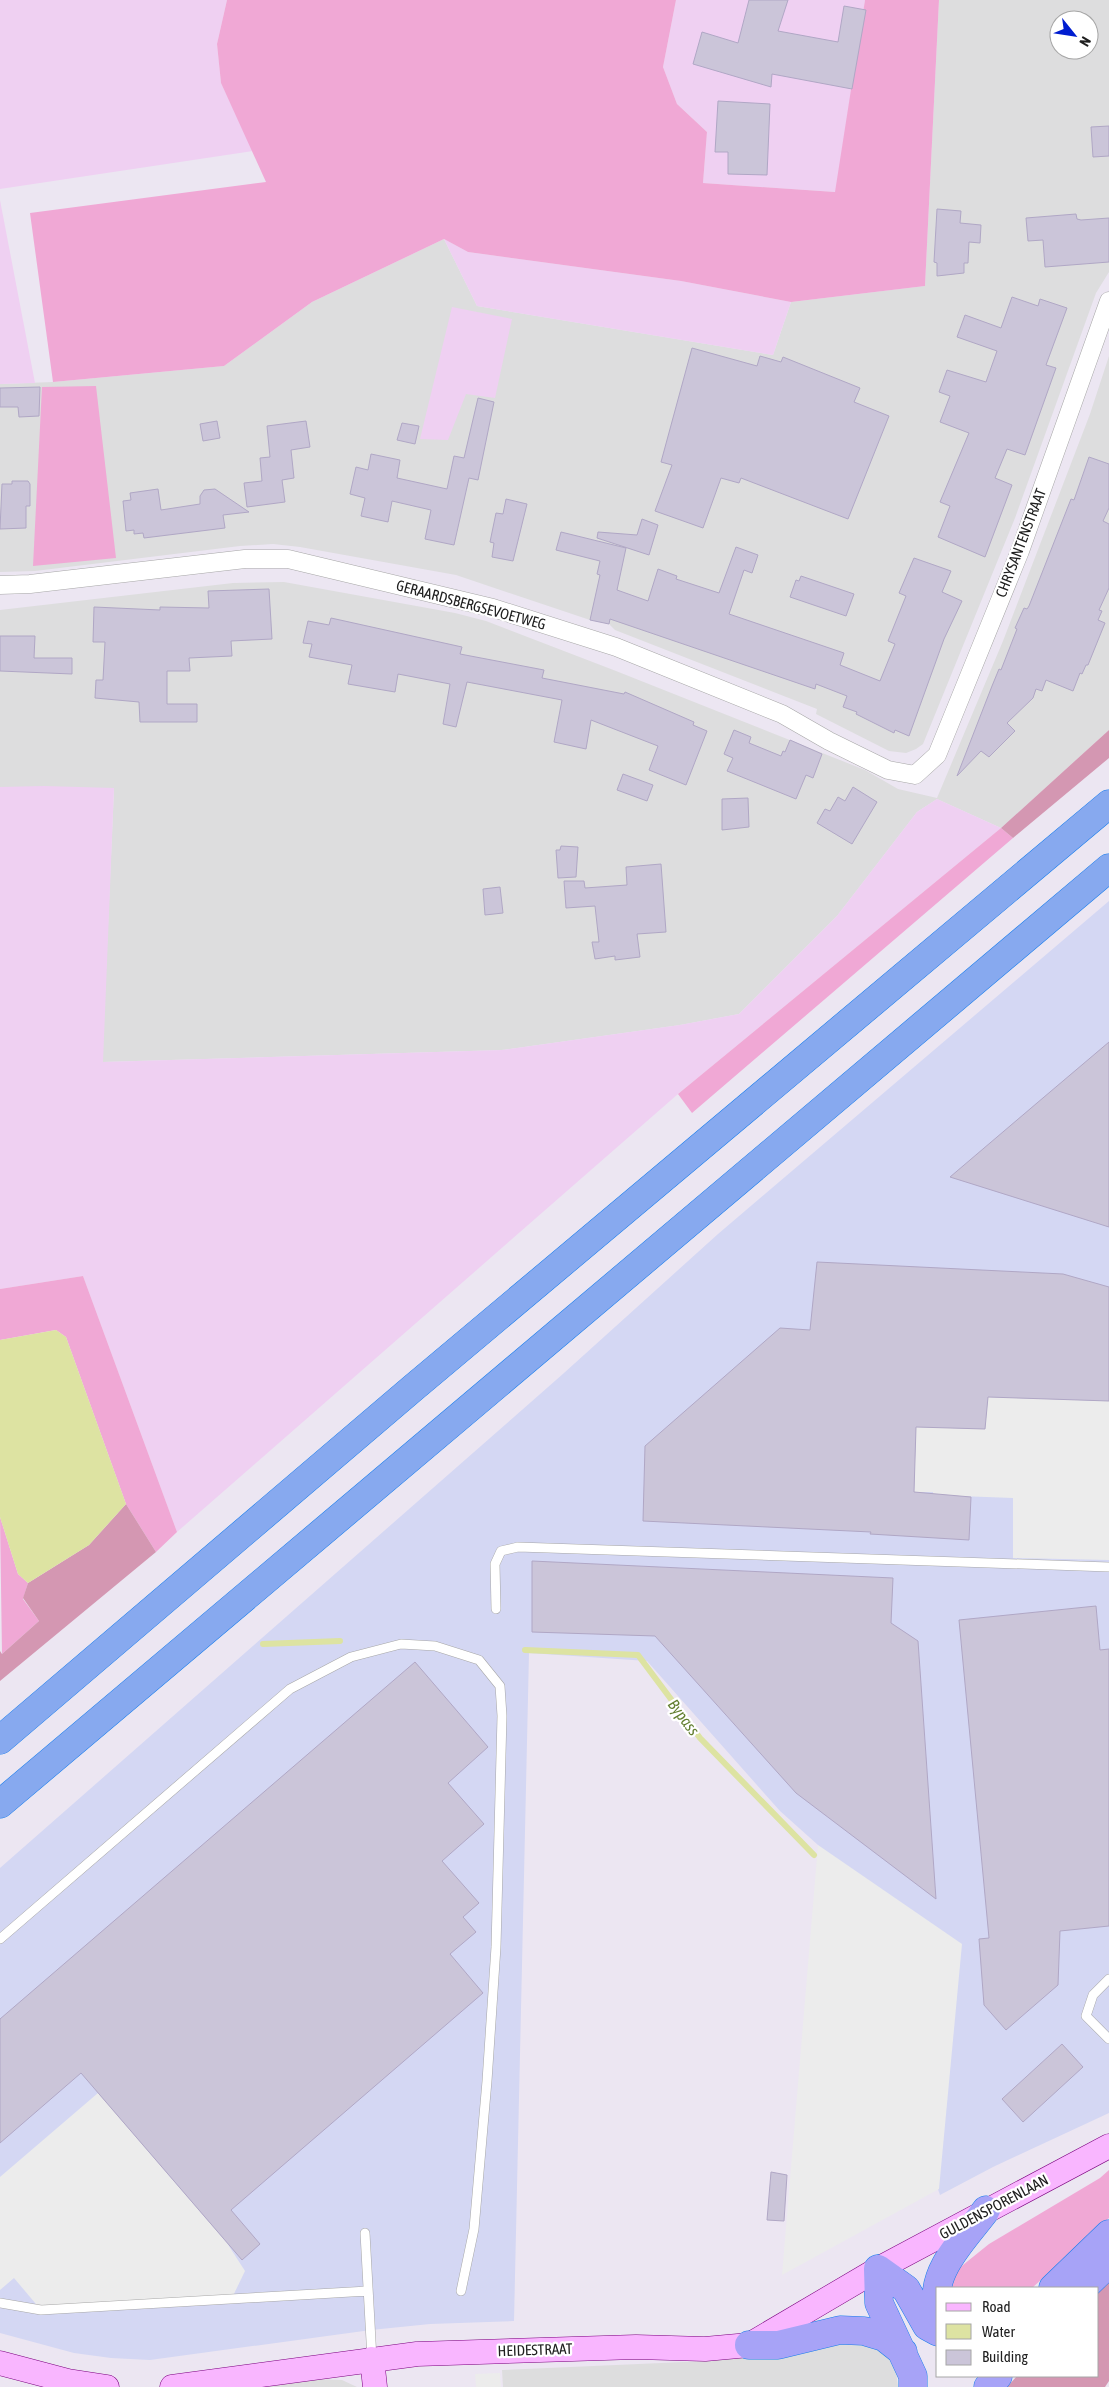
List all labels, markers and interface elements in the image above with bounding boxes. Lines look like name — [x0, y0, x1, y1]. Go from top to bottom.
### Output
north arrow — [1049, 10, 1099, 60]
text: N — [1076, 34, 1094, 49]
street label: CHRYSANTENSTRAAT — [992, 486, 1049, 599]
street label: GERAARDSBERGSEVOETWEG — [394, 576, 548, 633]
water label: Bypass — [664, 1695, 704, 1739]
street label: GULDENSPORENLAAN — [936, 2171, 1051, 2242]
legend — [936, 2287, 1099, 2377]
text: Road — [982, 2298, 1011, 2315]
text: Water — [982, 2323, 1015, 2340]
street label: HEIDESTRAAT — [497, 2340, 573, 2359]
text: Building — [982, 2348, 1028, 2365]

